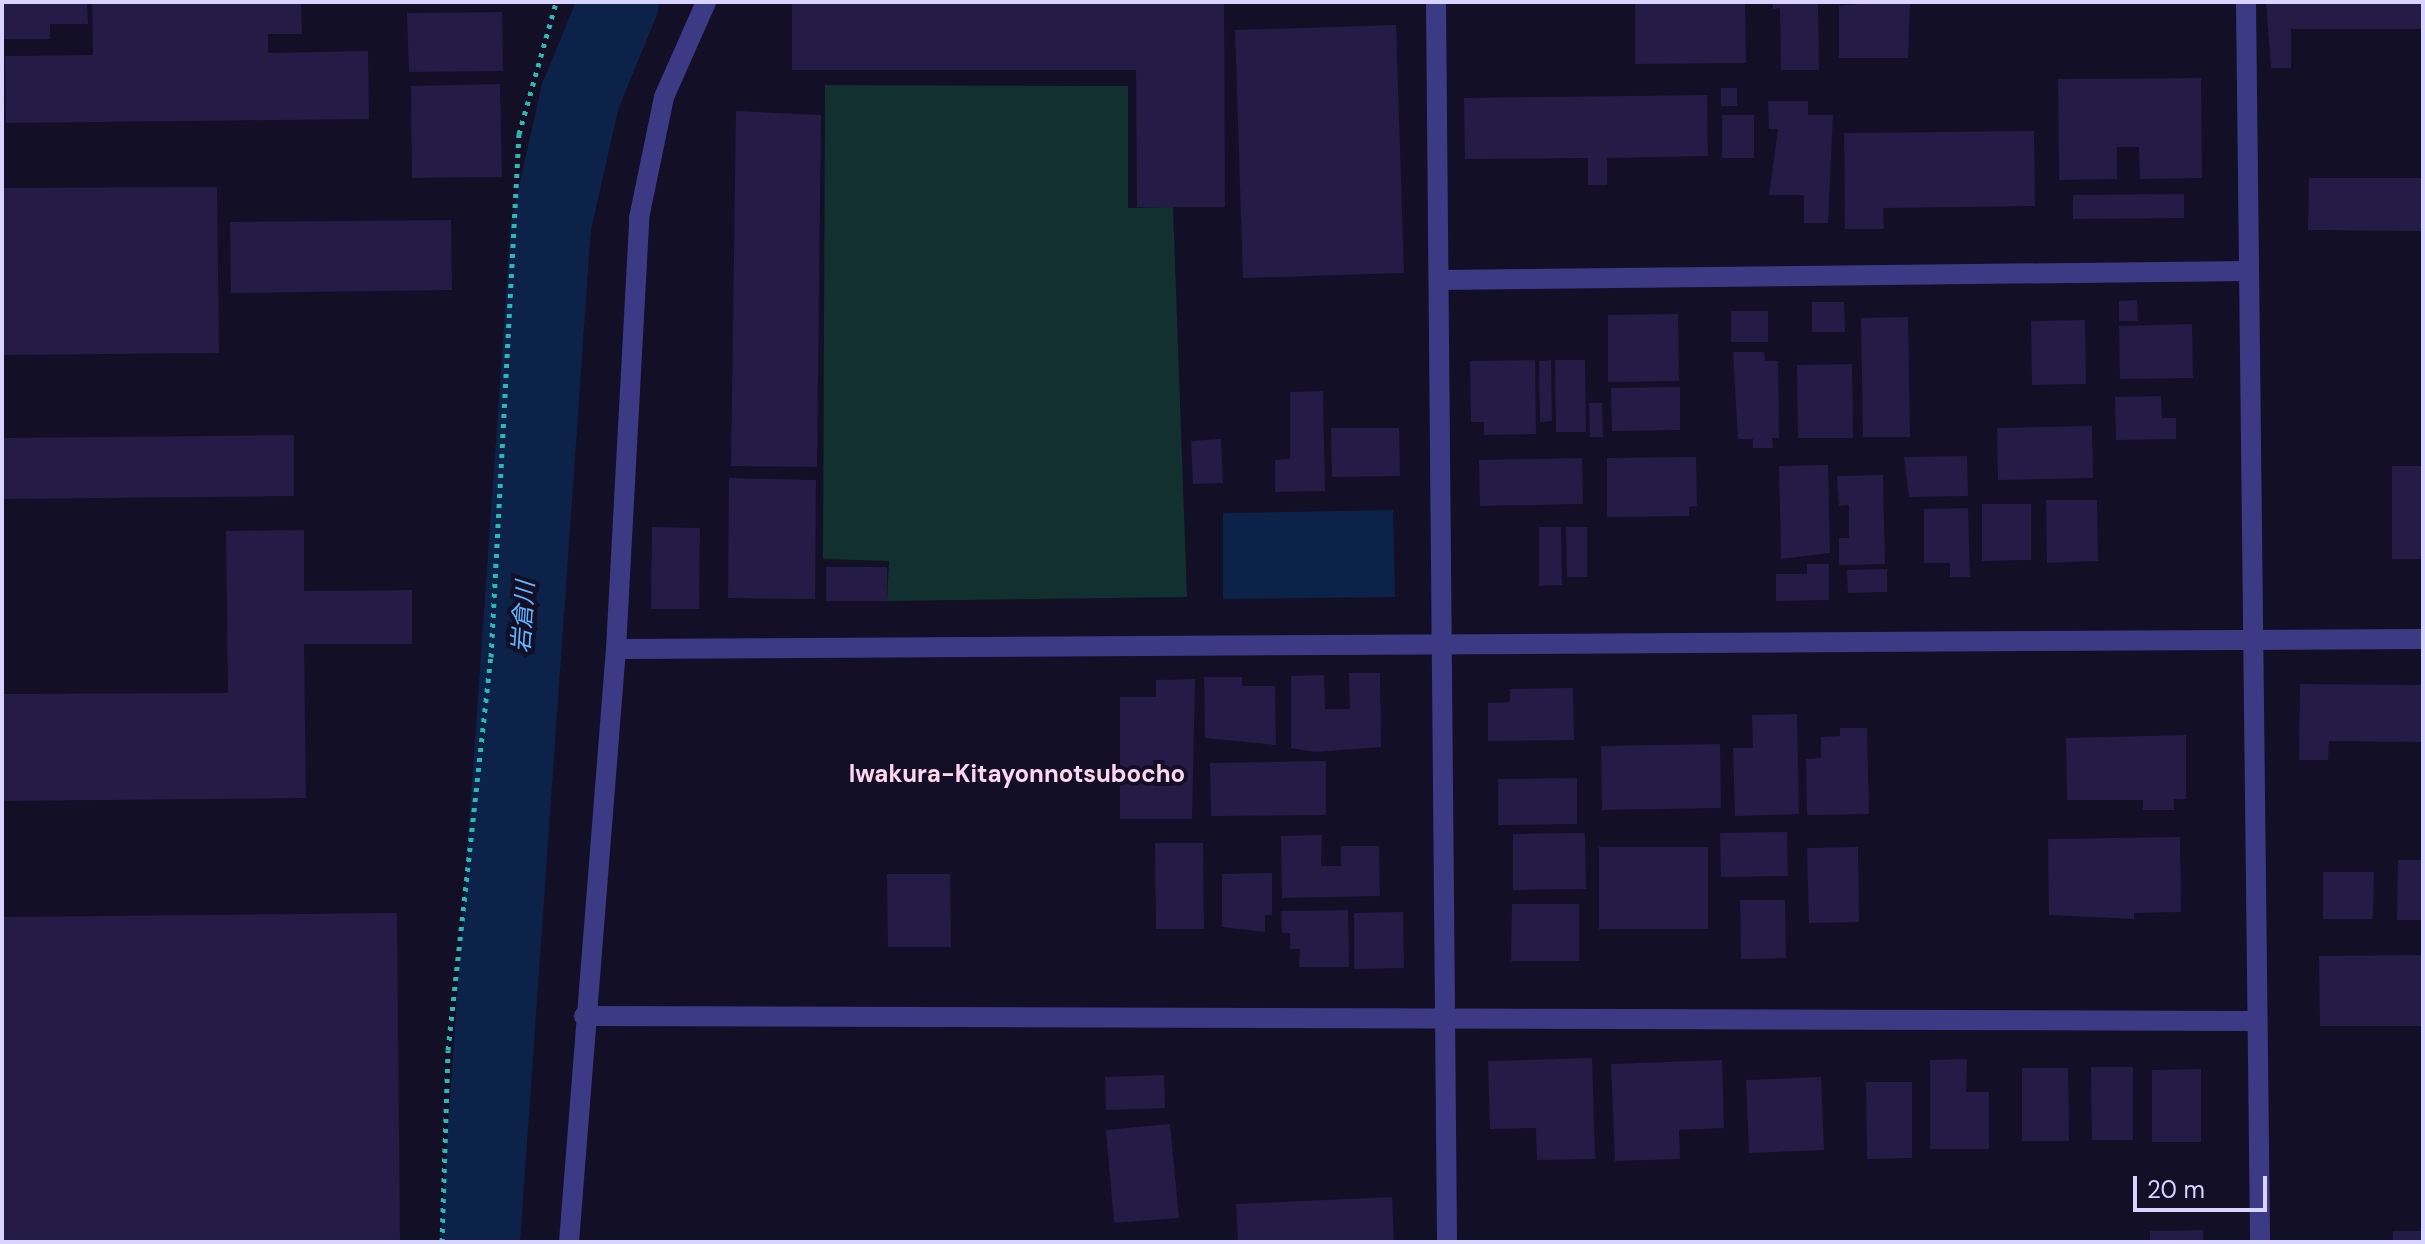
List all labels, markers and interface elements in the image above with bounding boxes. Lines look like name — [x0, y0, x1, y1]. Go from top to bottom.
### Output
water label: 岩倉川 — [506, 580, 540, 654]
district label: Iwakura-Kitayonnotsubocho — [849, 760, 1185, 788]
scale bar — [2137, 1160, 2271, 1210]
text: 20 m — [2147, 1174, 2205, 1205]

